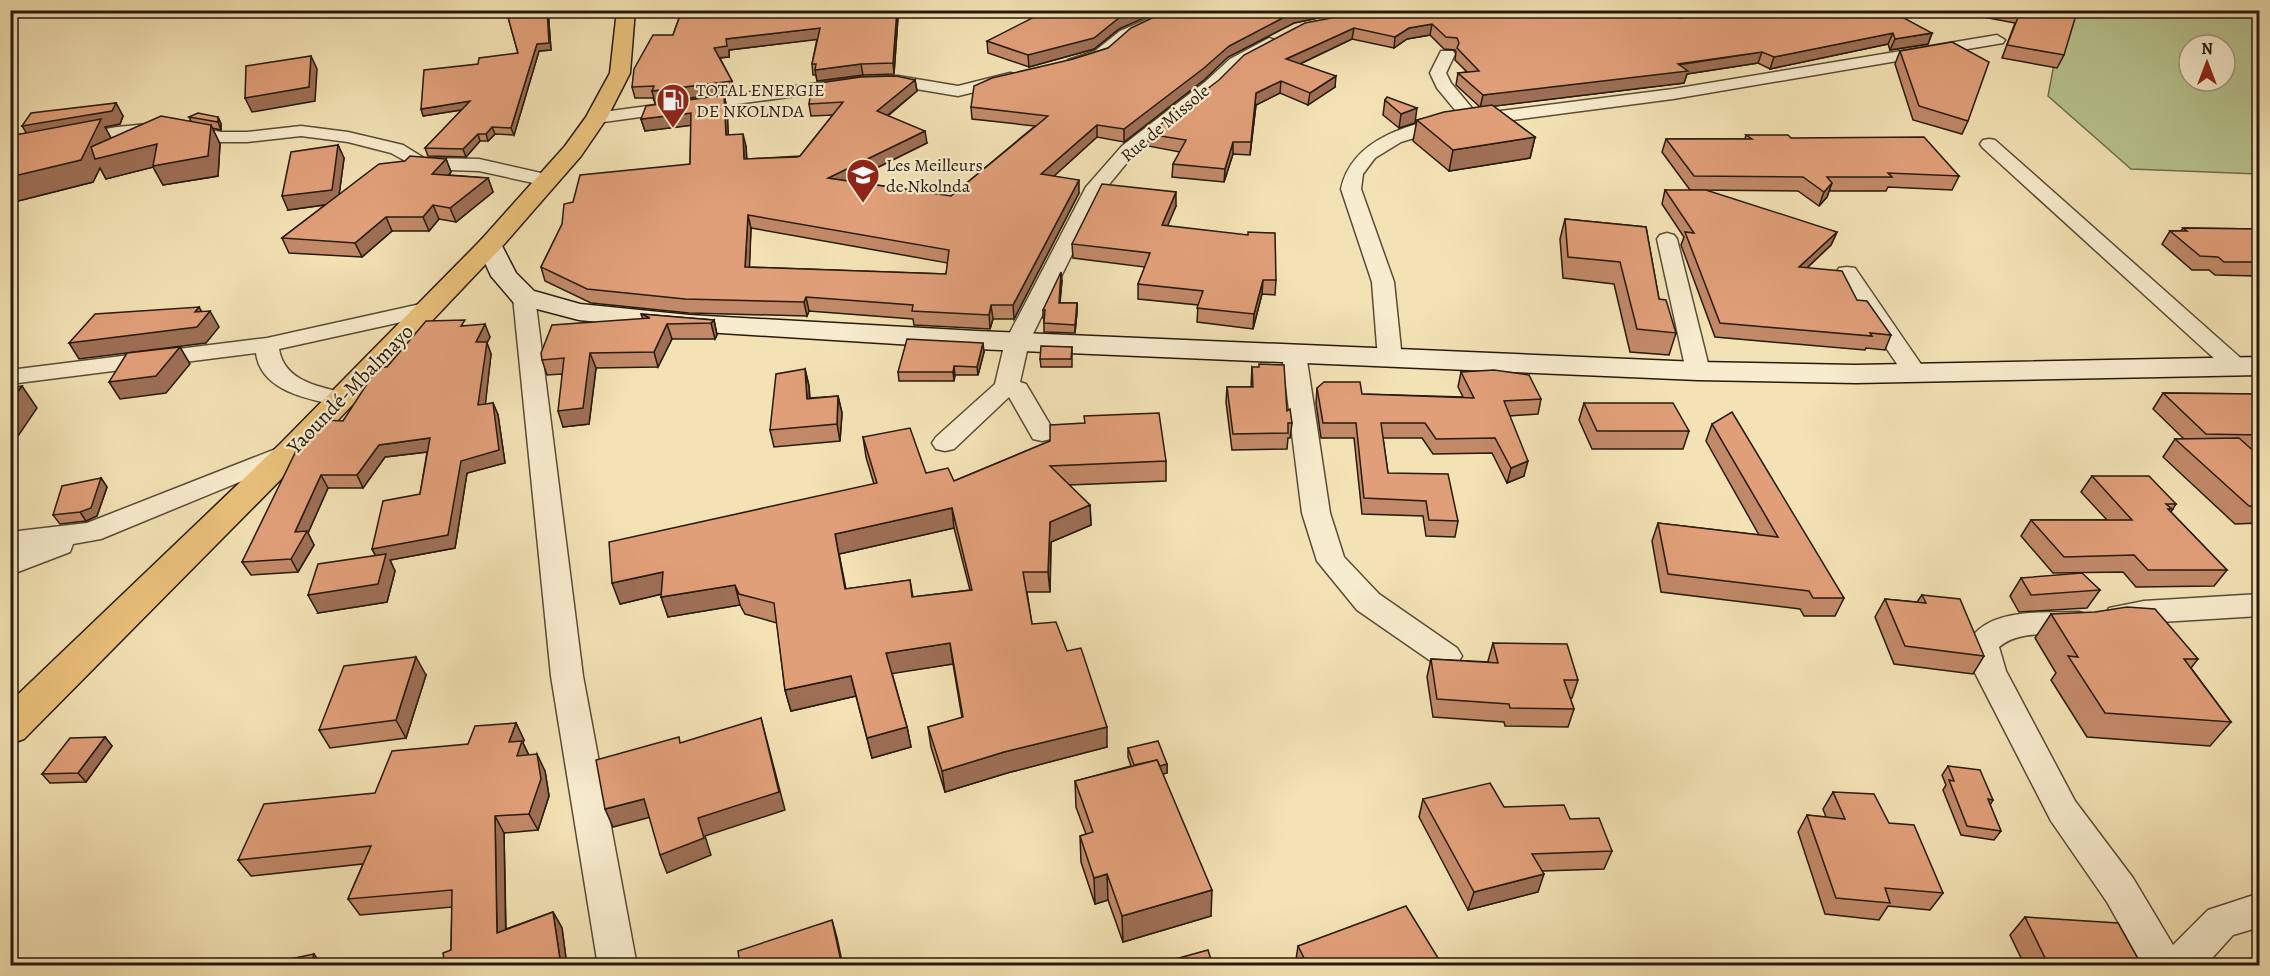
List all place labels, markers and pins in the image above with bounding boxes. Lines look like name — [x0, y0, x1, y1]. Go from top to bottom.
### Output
place label: TOTAL ENERGIE DE NKOLNDA — [696, 78, 825, 123]
fuel station icon: TOTAL ENERGIE DE NKOLNDA — [655, 82, 691, 129]
place label: Les Meilleurs de Nkolnda — [886, 153, 983, 198]
school or university icon: Les Meilleurs de Nkolnda — [845, 157, 881, 204]

